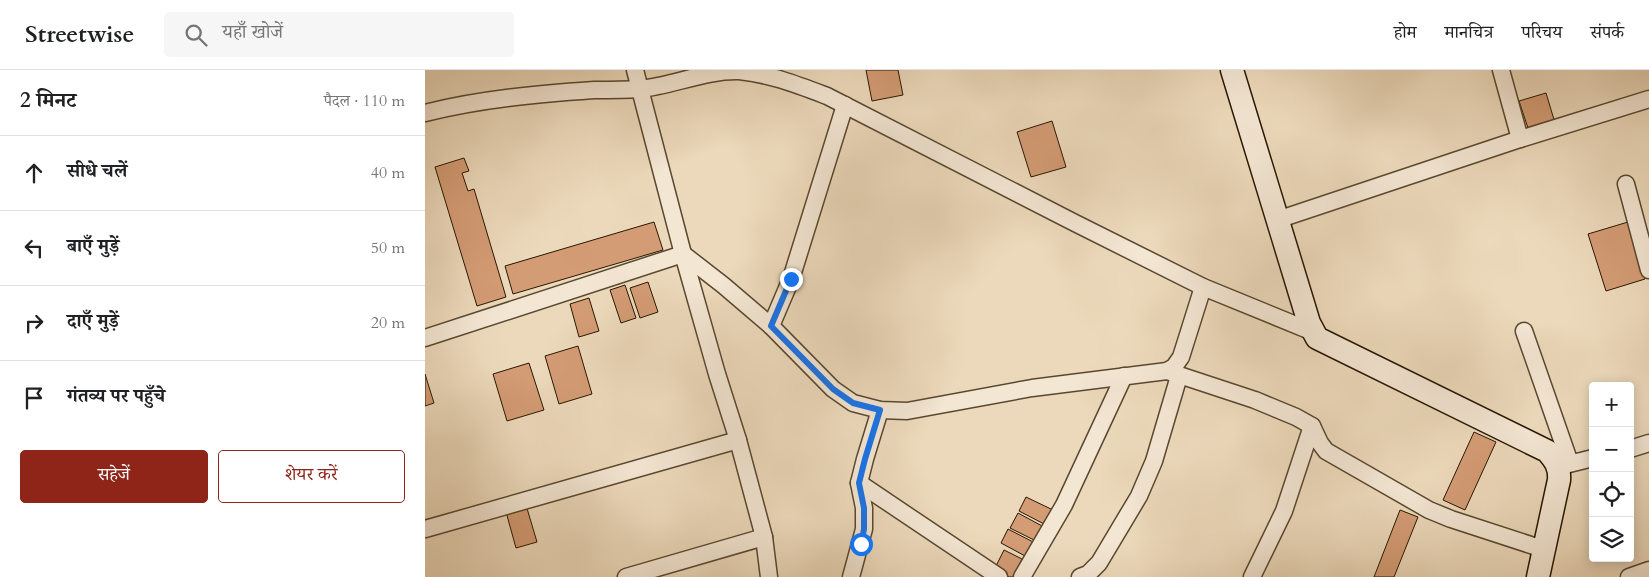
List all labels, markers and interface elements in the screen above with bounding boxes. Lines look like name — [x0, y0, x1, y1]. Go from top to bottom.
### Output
search box — [164, 12, 514, 57]
text: Streetwise — [25, 18, 134, 51]
text: यहाँ खोजें — [222, 19, 283, 45]
text: होम — [1394, 20, 1417, 45]
text: मानचित्र — [1445, 20, 1493, 45]
text: परिचय — [1521, 20, 1562, 45]
text: संपर्क — [1590, 20, 1624, 45]
icon: search — [182, 21, 210, 49]
text: 2 मिनट — [20, 86, 76, 115]
text: पैदल · 110 m — [324, 90, 405, 112]
text: सीधे चलें — [67, 158, 127, 184]
icon: ahead — [20, 159, 48, 187]
text: 40 m — [371, 162, 405, 184]
text: बाएँ मुड़ें — [67, 233, 119, 259]
icon: left — [20, 234, 48, 262]
text: 50 m — [371, 237, 405, 259]
route end — [780, 268, 803, 291]
text: दाएँ मुड़ें — [67, 308, 119, 334]
icon: right — [20, 309, 48, 337]
text: 20 m — [371, 312, 405, 334]
map controls — [1589, 382, 1634, 562]
button: + — [1589, 382, 1634, 427]
text: गंतव्य पर पहुँचे — [67, 383, 165, 409]
icon: arrive — [20, 384, 48, 412]
button: − — [1589, 427, 1634, 472]
button: सहेजें — [20, 450, 208, 503]
button: शेयर करें — [218, 450, 405, 503]
button: locate — [1589, 472, 1634, 517]
button: layers — [1589, 517, 1634, 562]
route start — [850, 533, 873, 556]

